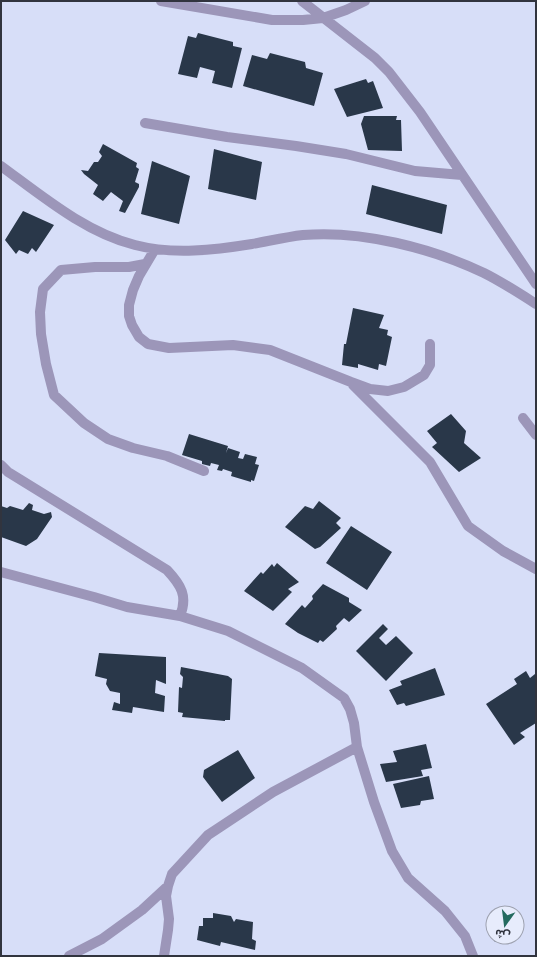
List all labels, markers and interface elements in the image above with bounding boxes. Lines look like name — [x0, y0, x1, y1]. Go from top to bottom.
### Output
north arrow — [485, 905, 525, 945]
text: ش — [494, 926, 512, 943]

